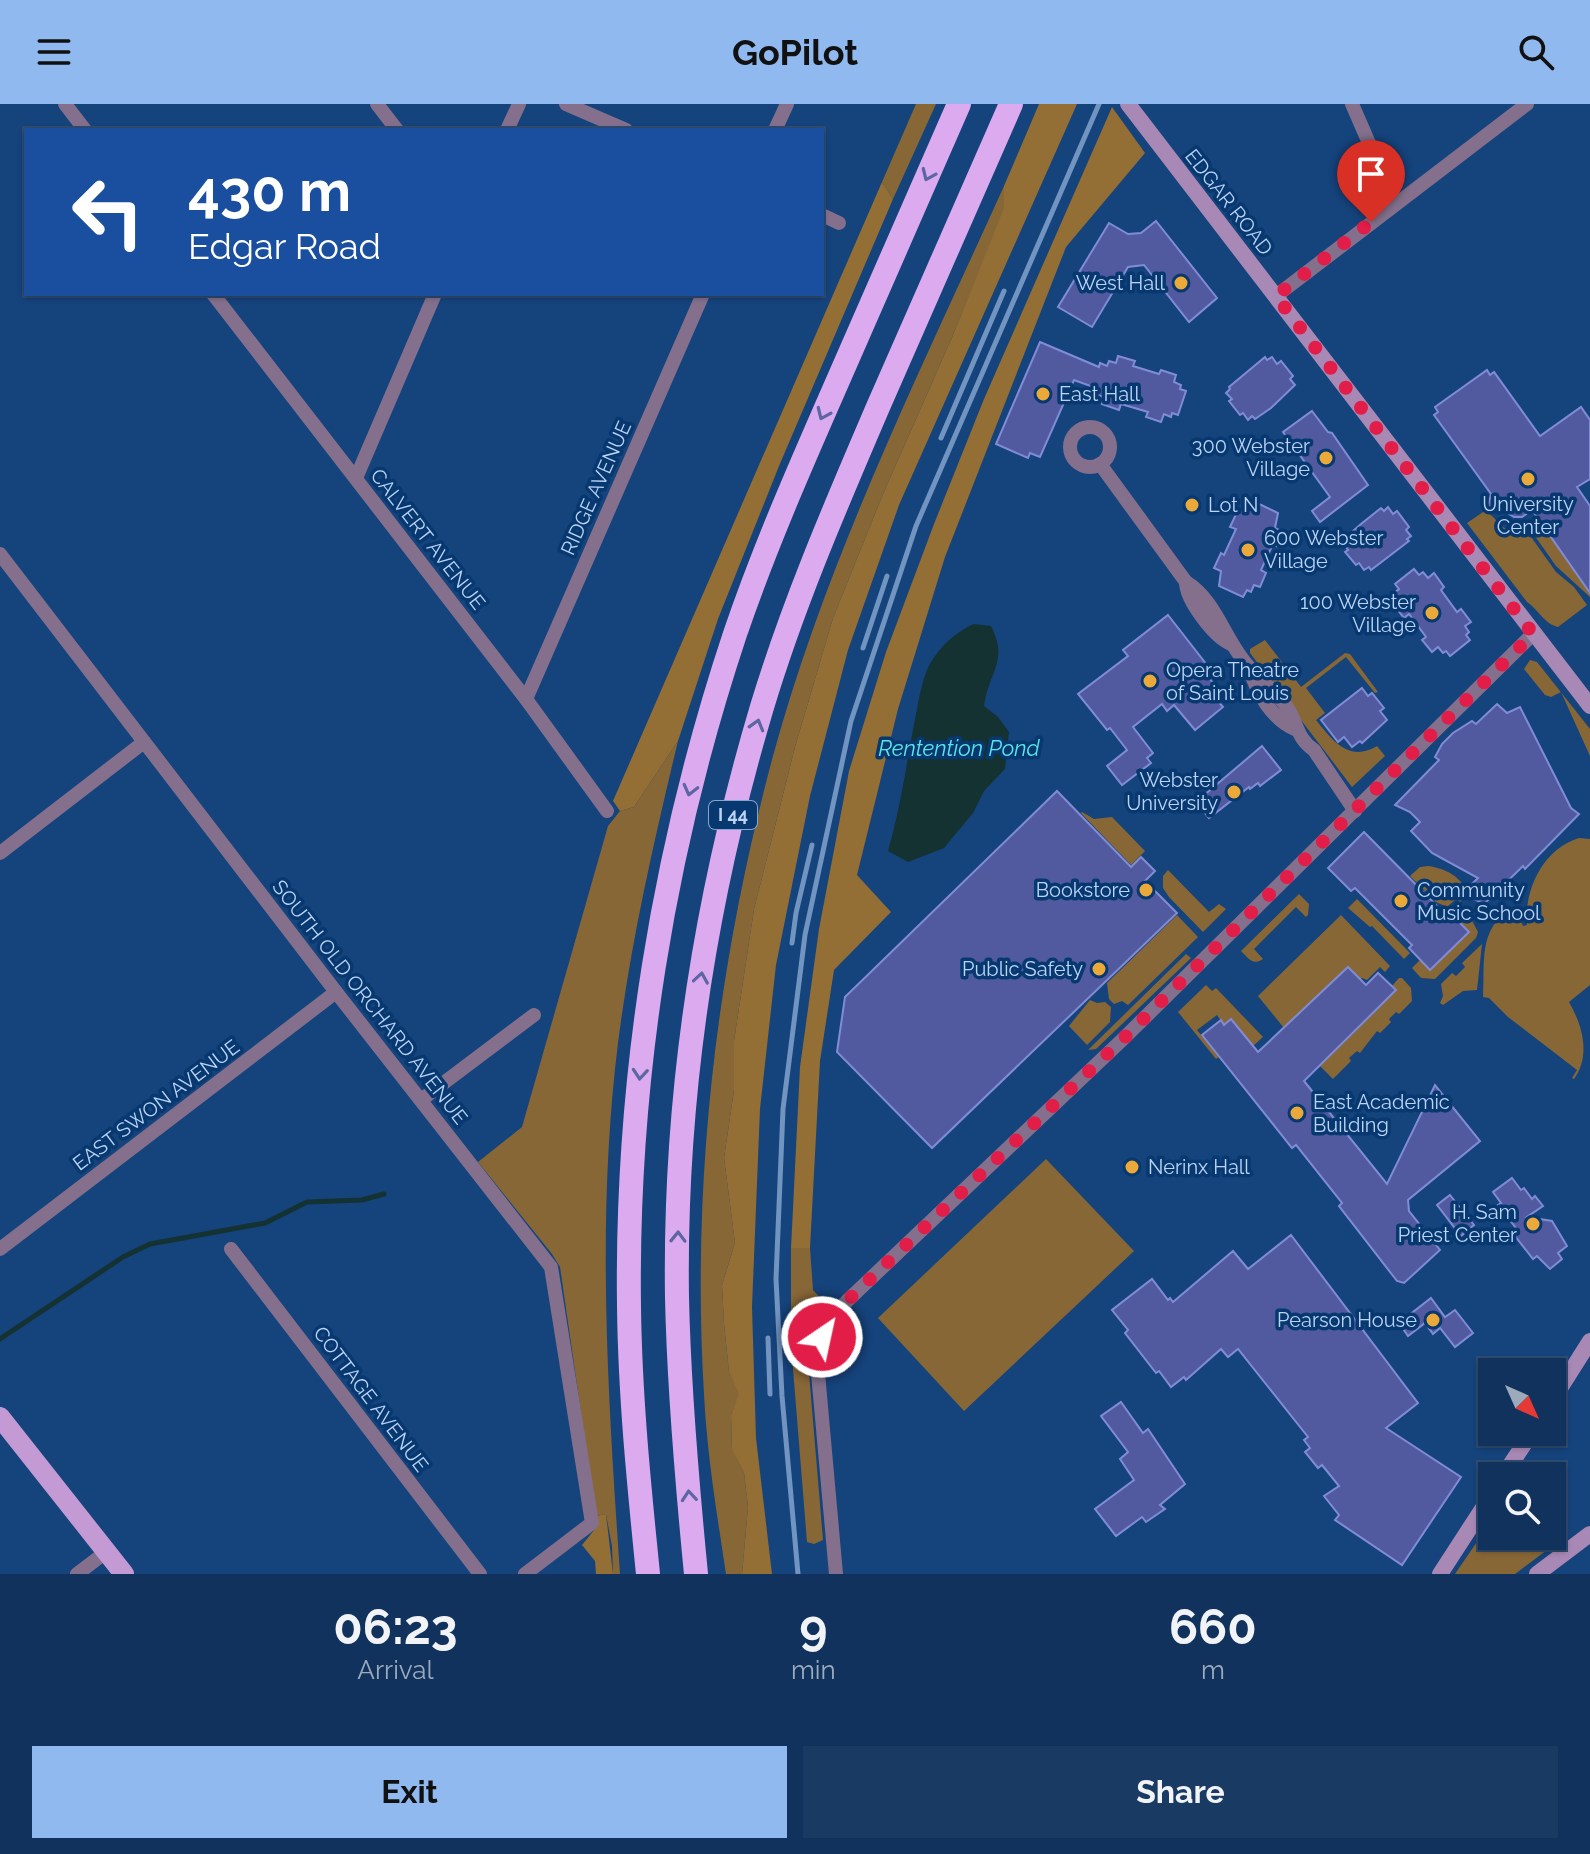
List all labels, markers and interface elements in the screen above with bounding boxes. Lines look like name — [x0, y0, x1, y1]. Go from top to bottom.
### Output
icon: menu — [32, 30, 76, 74]
icon: search — [1514, 30, 1558, 74]
text: GoPilot — [732, 31, 858, 73]
pin — [1337, 140, 1405, 222]
street label: EDGAR ROAD — [1180, 144, 1278, 260]
icon: arrive — [1349, 152, 1393, 196]
text: 430 m — [188, 158, 351, 224]
icon: left — [56, 160, 160, 264]
one-way arrow — [921, 167, 937, 182]
text: Edgar Road — [188, 225, 381, 267]
place label: West Hall — [1076, 271, 1166, 295]
marker: West Hall — [1172, 274, 1190, 292]
place label: East Hall — [1059, 382, 1140, 406]
marker: East Hall — [1034, 385, 1052, 403]
one-way arrow — [817, 405, 833, 420]
street label: RIDGE AVENUE — [556, 417, 636, 559]
place label: 300 Webster Village — [1192, 434, 1310, 481]
marker: 300 Webster Village — [1317, 449, 1335, 467]
street label: CALVERT AVENUE — [366, 464, 490, 614]
marker: University Center — [1519, 470, 1537, 488]
place label: University Center — [1482, 492, 1574, 539]
place label: Lot N — [1208, 493, 1258, 517]
marker: Lot N — [1183, 496, 1201, 514]
place label: 600 Webster Village — [1264, 526, 1384, 573]
marker: 600 Webster Village — [1239, 541, 1257, 559]
place label: 100 Webster Village — [1300, 590, 1416, 637]
marker: 100 Webster Village — [1423, 604, 1441, 622]
place label: Opera Theatre of Saint Louis — [1166, 658, 1299, 705]
marker: Opera Theatre of Saint Louis — [1141, 672, 1159, 690]
one-way arrow — [748, 718, 765, 732]
water label: Rentention Pond — [878, 735, 1041, 761]
place label: Webster University — [1126, 768, 1218, 815]
one-way arrow — [683, 783, 700, 797]
marker: Webster University — [1225, 783, 1243, 801]
road number: I 44 — [709, 801, 757, 829]
street label: SOUTH OLD ORCHARD AVENUE — [267, 875, 473, 1129]
place label: Bookstore — [1036, 878, 1130, 902]
place label: Community Music School — [1417, 878, 1541, 925]
marker: Bookstore — [1137, 881, 1155, 899]
marker: Community Music School — [1392, 892, 1410, 910]
place label: Public Safety — [962, 957, 1083, 981]
marker: Public Safety — [1090, 960, 1108, 978]
one-way arrow — [692, 971, 709, 985]
street label: EAST SWON AVENUE — [68, 1035, 244, 1175]
one-way arrow — [632, 1067, 649, 1080]
place label: East Academic Building — [1313, 1090, 1450, 1137]
marker: East Academic Building — [1288, 1104, 1306, 1122]
place label: Nerinx Hall — [1148, 1155, 1250, 1179]
marker: Nerinx Hall — [1123, 1158, 1141, 1176]
place label: H. Sam Priest Center — [1398, 1200, 1517, 1247]
marker: H. Sam Priest Center — [1524, 1215, 1542, 1233]
one-way arrow — [669, 1230, 686, 1243]
position arrow — [780, 1295, 864, 1379]
place label: Pearson House — [1277, 1308, 1417, 1332]
marker: Pearson House — [1424, 1311, 1442, 1329]
street label: COTTAGE AVENUE — [308, 1322, 434, 1476]
north arrow — [1478, 1358, 1566, 1446]
map controls — [1478, 1358, 1566, 1550]
button: search — [1478, 1462, 1566, 1550]
one-way arrow — [680, 1489, 697, 1502]
text: 06:23 — [333, 1599, 458, 1655]
text: 9 — [799, 1599, 827, 1655]
text: 660 — [1169, 1599, 1257, 1655]
text: Arrival — [357, 1655, 434, 1685]
text: min — [791, 1655, 836, 1685]
text: m — [1201, 1655, 1225, 1685]
button: Exit — [32, 1746, 787, 1838]
button: Share — [803, 1746, 1558, 1838]

